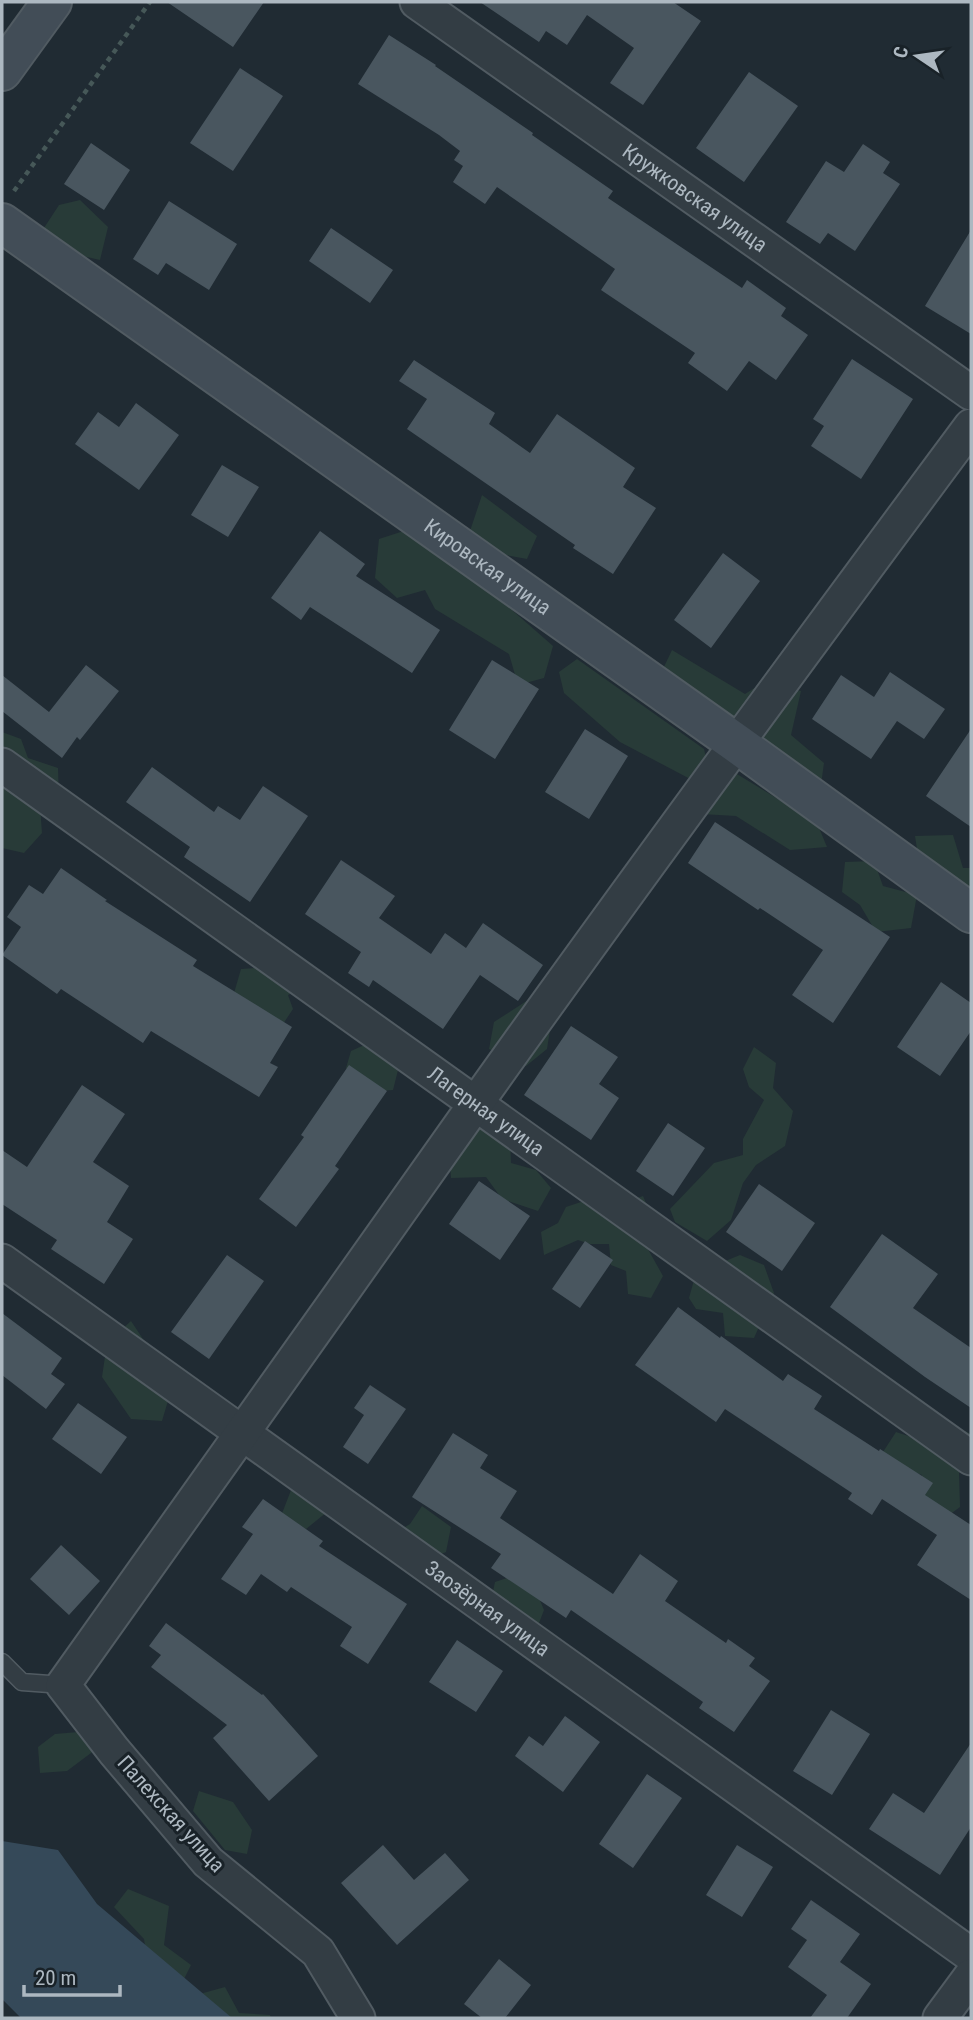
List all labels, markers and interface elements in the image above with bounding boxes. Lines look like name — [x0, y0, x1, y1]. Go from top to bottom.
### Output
north arrow — [882, 21, 952, 91]
text: С — [888, 44, 913, 60]
street label: Кружковская улица — [618, 139, 772, 257]
street label: Кировская улица — [420, 514, 555, 620]
street label: Лагерная улица — [423, 1061, 549, 1161]
street label: Заозёрная улица — [420, 1556, 554, 1661]
street label: Палехская улица — [112, 1751, 230, 1877]
scale bar — [24, 1954, 121, 1998]
text: 20 m — [35, 1966, 76, 1990]

